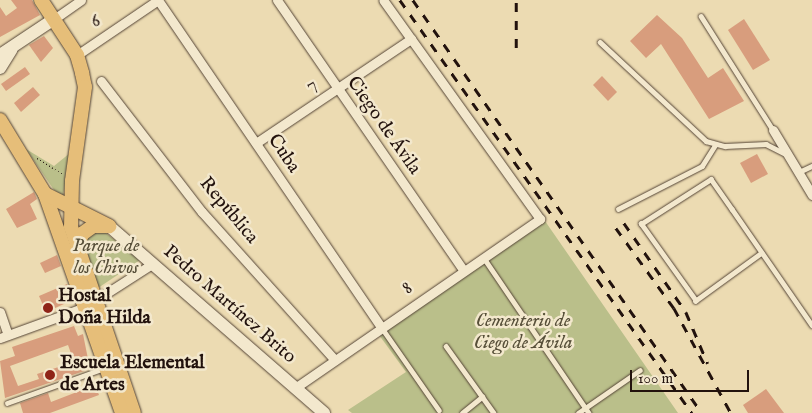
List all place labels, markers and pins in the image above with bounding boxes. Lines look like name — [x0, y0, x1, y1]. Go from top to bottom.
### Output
place label: Hostal Doña Hilda — [58, 286, 151, 330]
marker: Hostal Doña Hilda — [42, 302, 54, 314]
place label: Escuela Elemental de Artes — [60, 353, 204, 397]
marker: Escuela Elemental de Artes — [44, 369, 56, 381]

